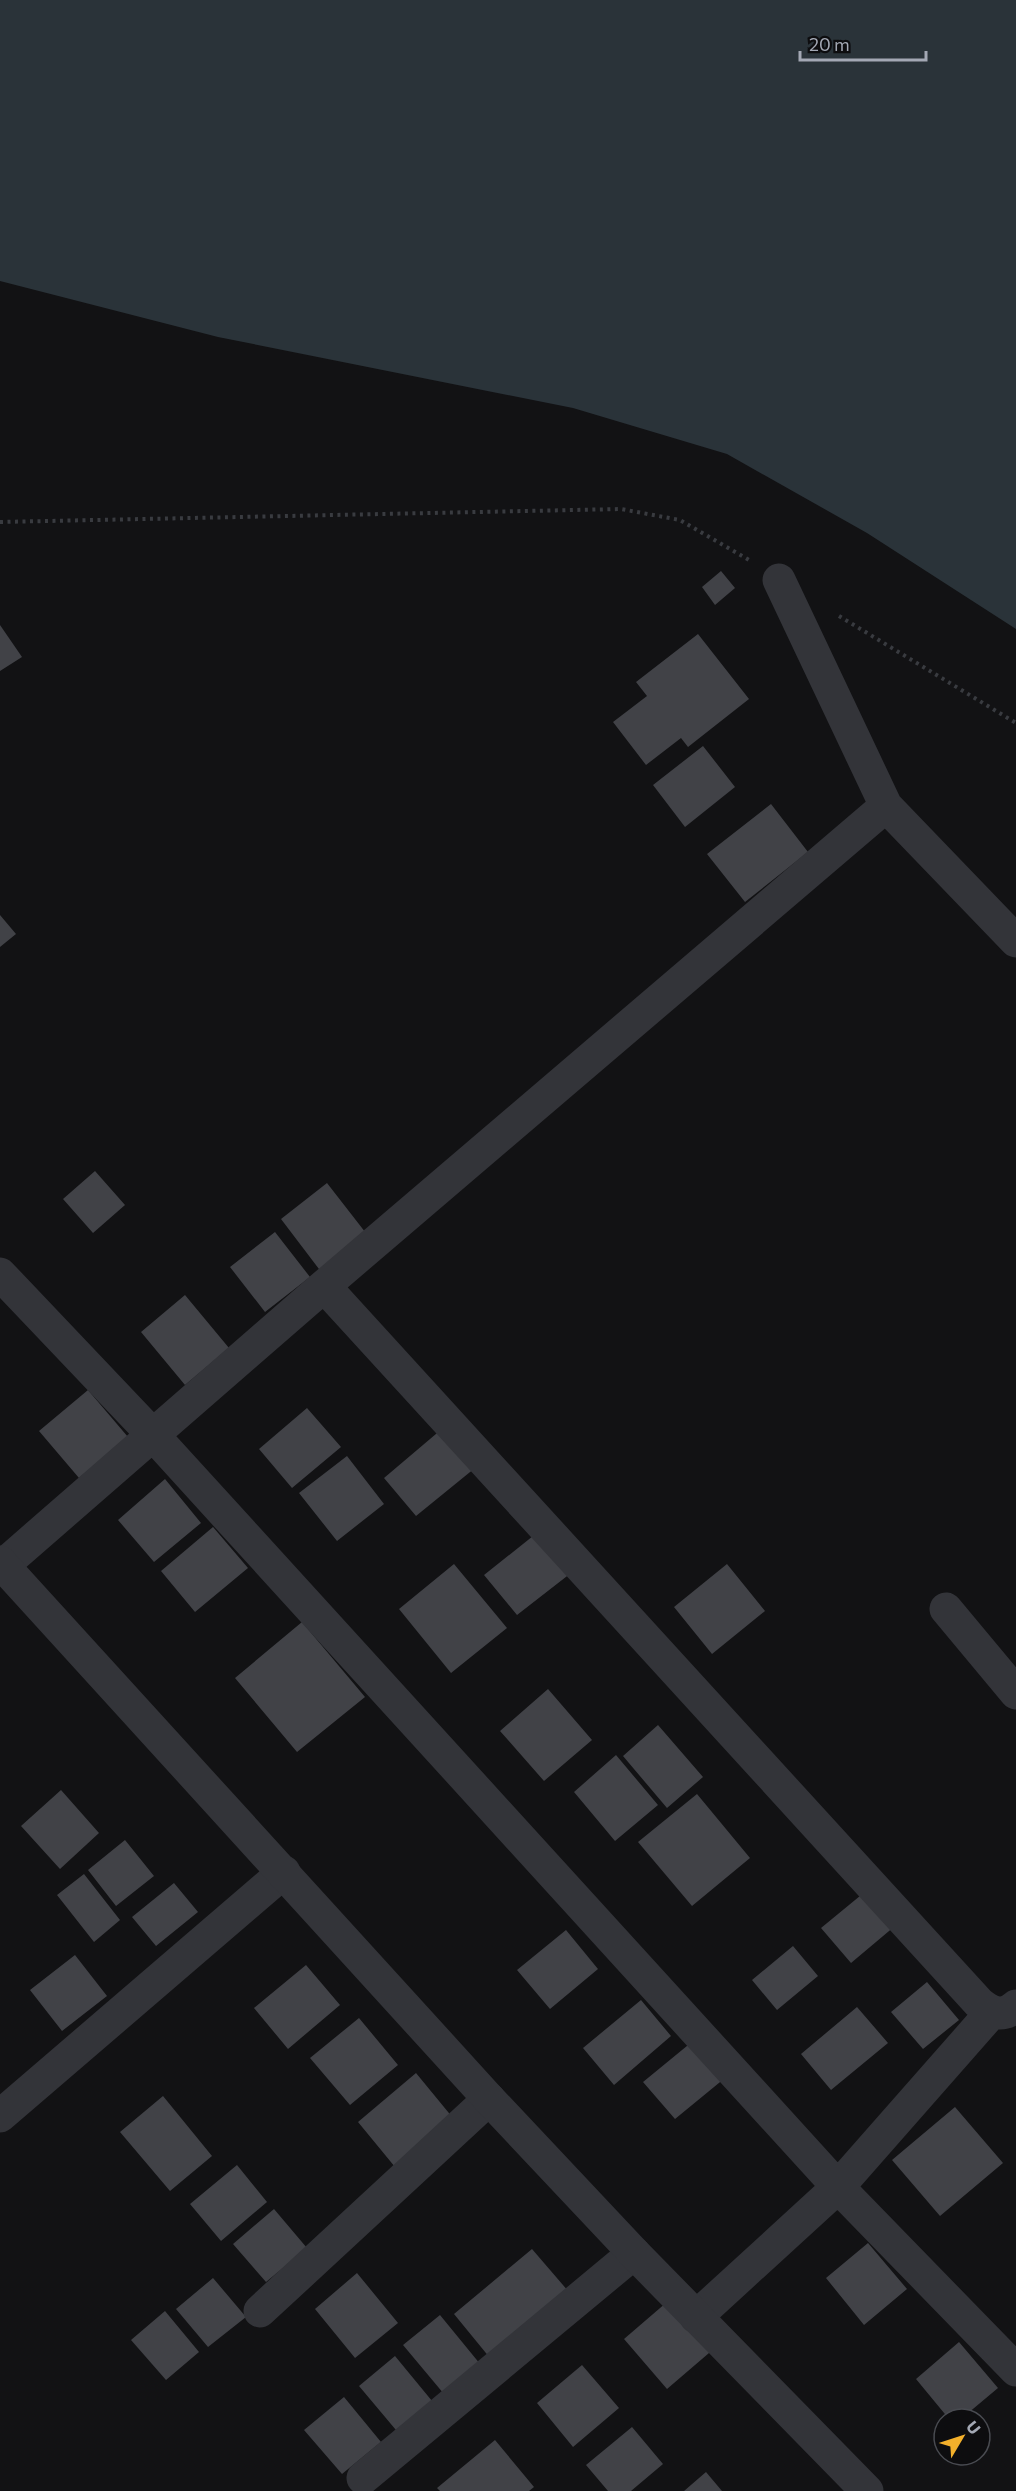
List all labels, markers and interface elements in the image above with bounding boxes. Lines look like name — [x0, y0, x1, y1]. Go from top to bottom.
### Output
scale bar — [800, 24, 926, 62]
text: 20 m — [809, 33, 850, 55]
north arrow — [932, 2407, 992, 2467]
text: U — [963, 2417, 985, 2438]

